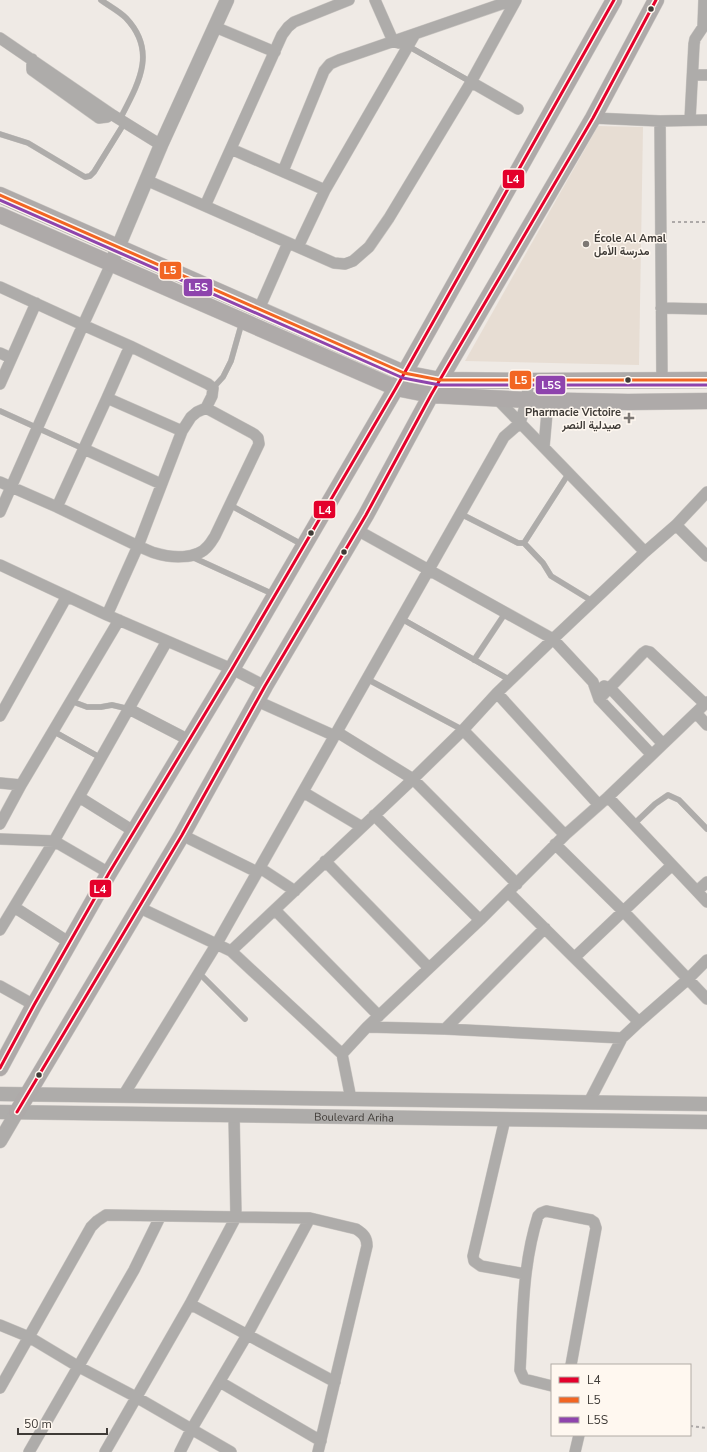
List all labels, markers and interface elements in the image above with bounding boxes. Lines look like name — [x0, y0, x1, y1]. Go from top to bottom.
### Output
unlabelled marker — [646, 4, 656, 14]
line badge: L4 — [502, 169, 525, 189]
text: L4 — [507, 172, 520, 187]
place label: École Al Amal مدرسة الأمل — [594, 230, 667, 259]
marker: École Al Amal مدرسة الأمل — [581, 239, 591, 249]
line badge: L5 — [159, 261, 182, 280]
text: L5 — [164, 263, 177, 278]
line badge: L5S — [183, 278, 213, 297]
text: L5S — [188, 280, 208, 295]
line badge: L5 — [509, 370, 532, 390]
text: L5 — [515, 373, 528, 388]
line badge: L5S — [535, 375, 566, 395]
unlabelled marker — [623, 375, 633, 385]
text: L5S — [541, 378, 561, 393]
place label: Pharmacie Victoire صيدلية النصر — [525, 405, 621, 433]
marker: Pharmacie Victoire صيدلية النصر — [624, 413, 634, 423]
line badge: L4 — [313, 500, 336, 519]
text: L4 — [319, 503, 332, 518]
unlabelled marker — [306, 528, 316, 538]
unlabelled marker — [339, 547, 349, 557]
line badge: L4 — [89, 879, 112, 898]
text: L4 — [94, 882, 107, 897]
unlabelled marker — [34, 1070, 44, 1080]
street label: Boulevard Ariha — [314, 1109, 394, 1126]
legend — [551, 1364, 691, 1436]
text: L4 — [587, 1372, 601, 1388]
text: L5 — [587, 1392, 601, 1408]
scale bar — [18, 1410, 107, 1436]
text: L5S — [587, 1412, 608, 1428]
text: 50 m — [24, 1416, 52, 1432]

